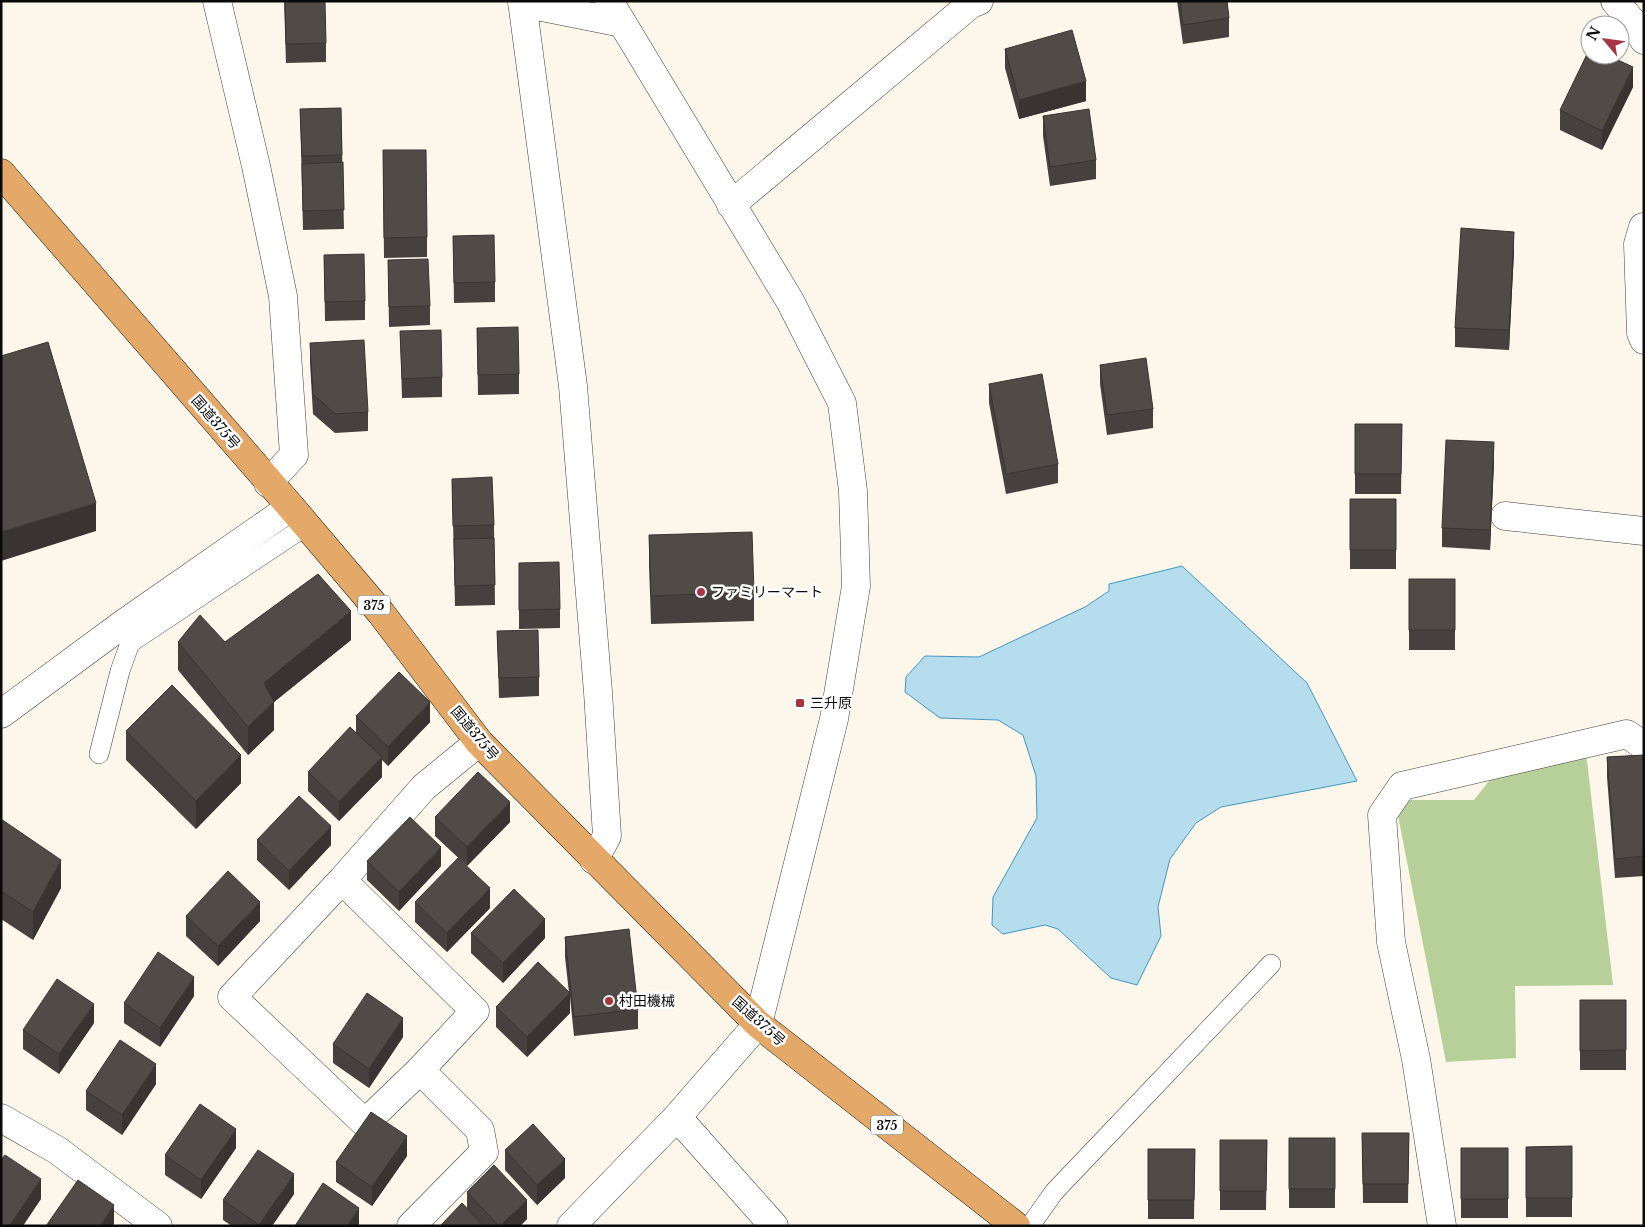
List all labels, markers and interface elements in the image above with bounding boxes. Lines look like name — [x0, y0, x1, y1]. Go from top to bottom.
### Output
north arrow — [1580, 15, 1630, 65]
text: N — [1583, 24, 1605, 44]
street label: 国道375号 — [188, 391, 244, 453]
place label: ファミリーマート — [711, 583, 823, 601]
marker: ファミリーマート — [695, 586, 707, 598]
road number: 375 — [358, 596, 390, 614]
place label: 三升原 — [810, 694, 852, 712]
marker: 三升原 — [794, 697, 806, 709]
street label: 国道375号 — [447, 702, 503, 764]
place label: 村田機械 — [619, 992, 675, 1010]
street label: 国道375号 — [729, 992, 789, 1050]
marker: 村田機械 — [603, 995, 615, 1007]
road number: 375 — [871, 1116, 903, 1134]

